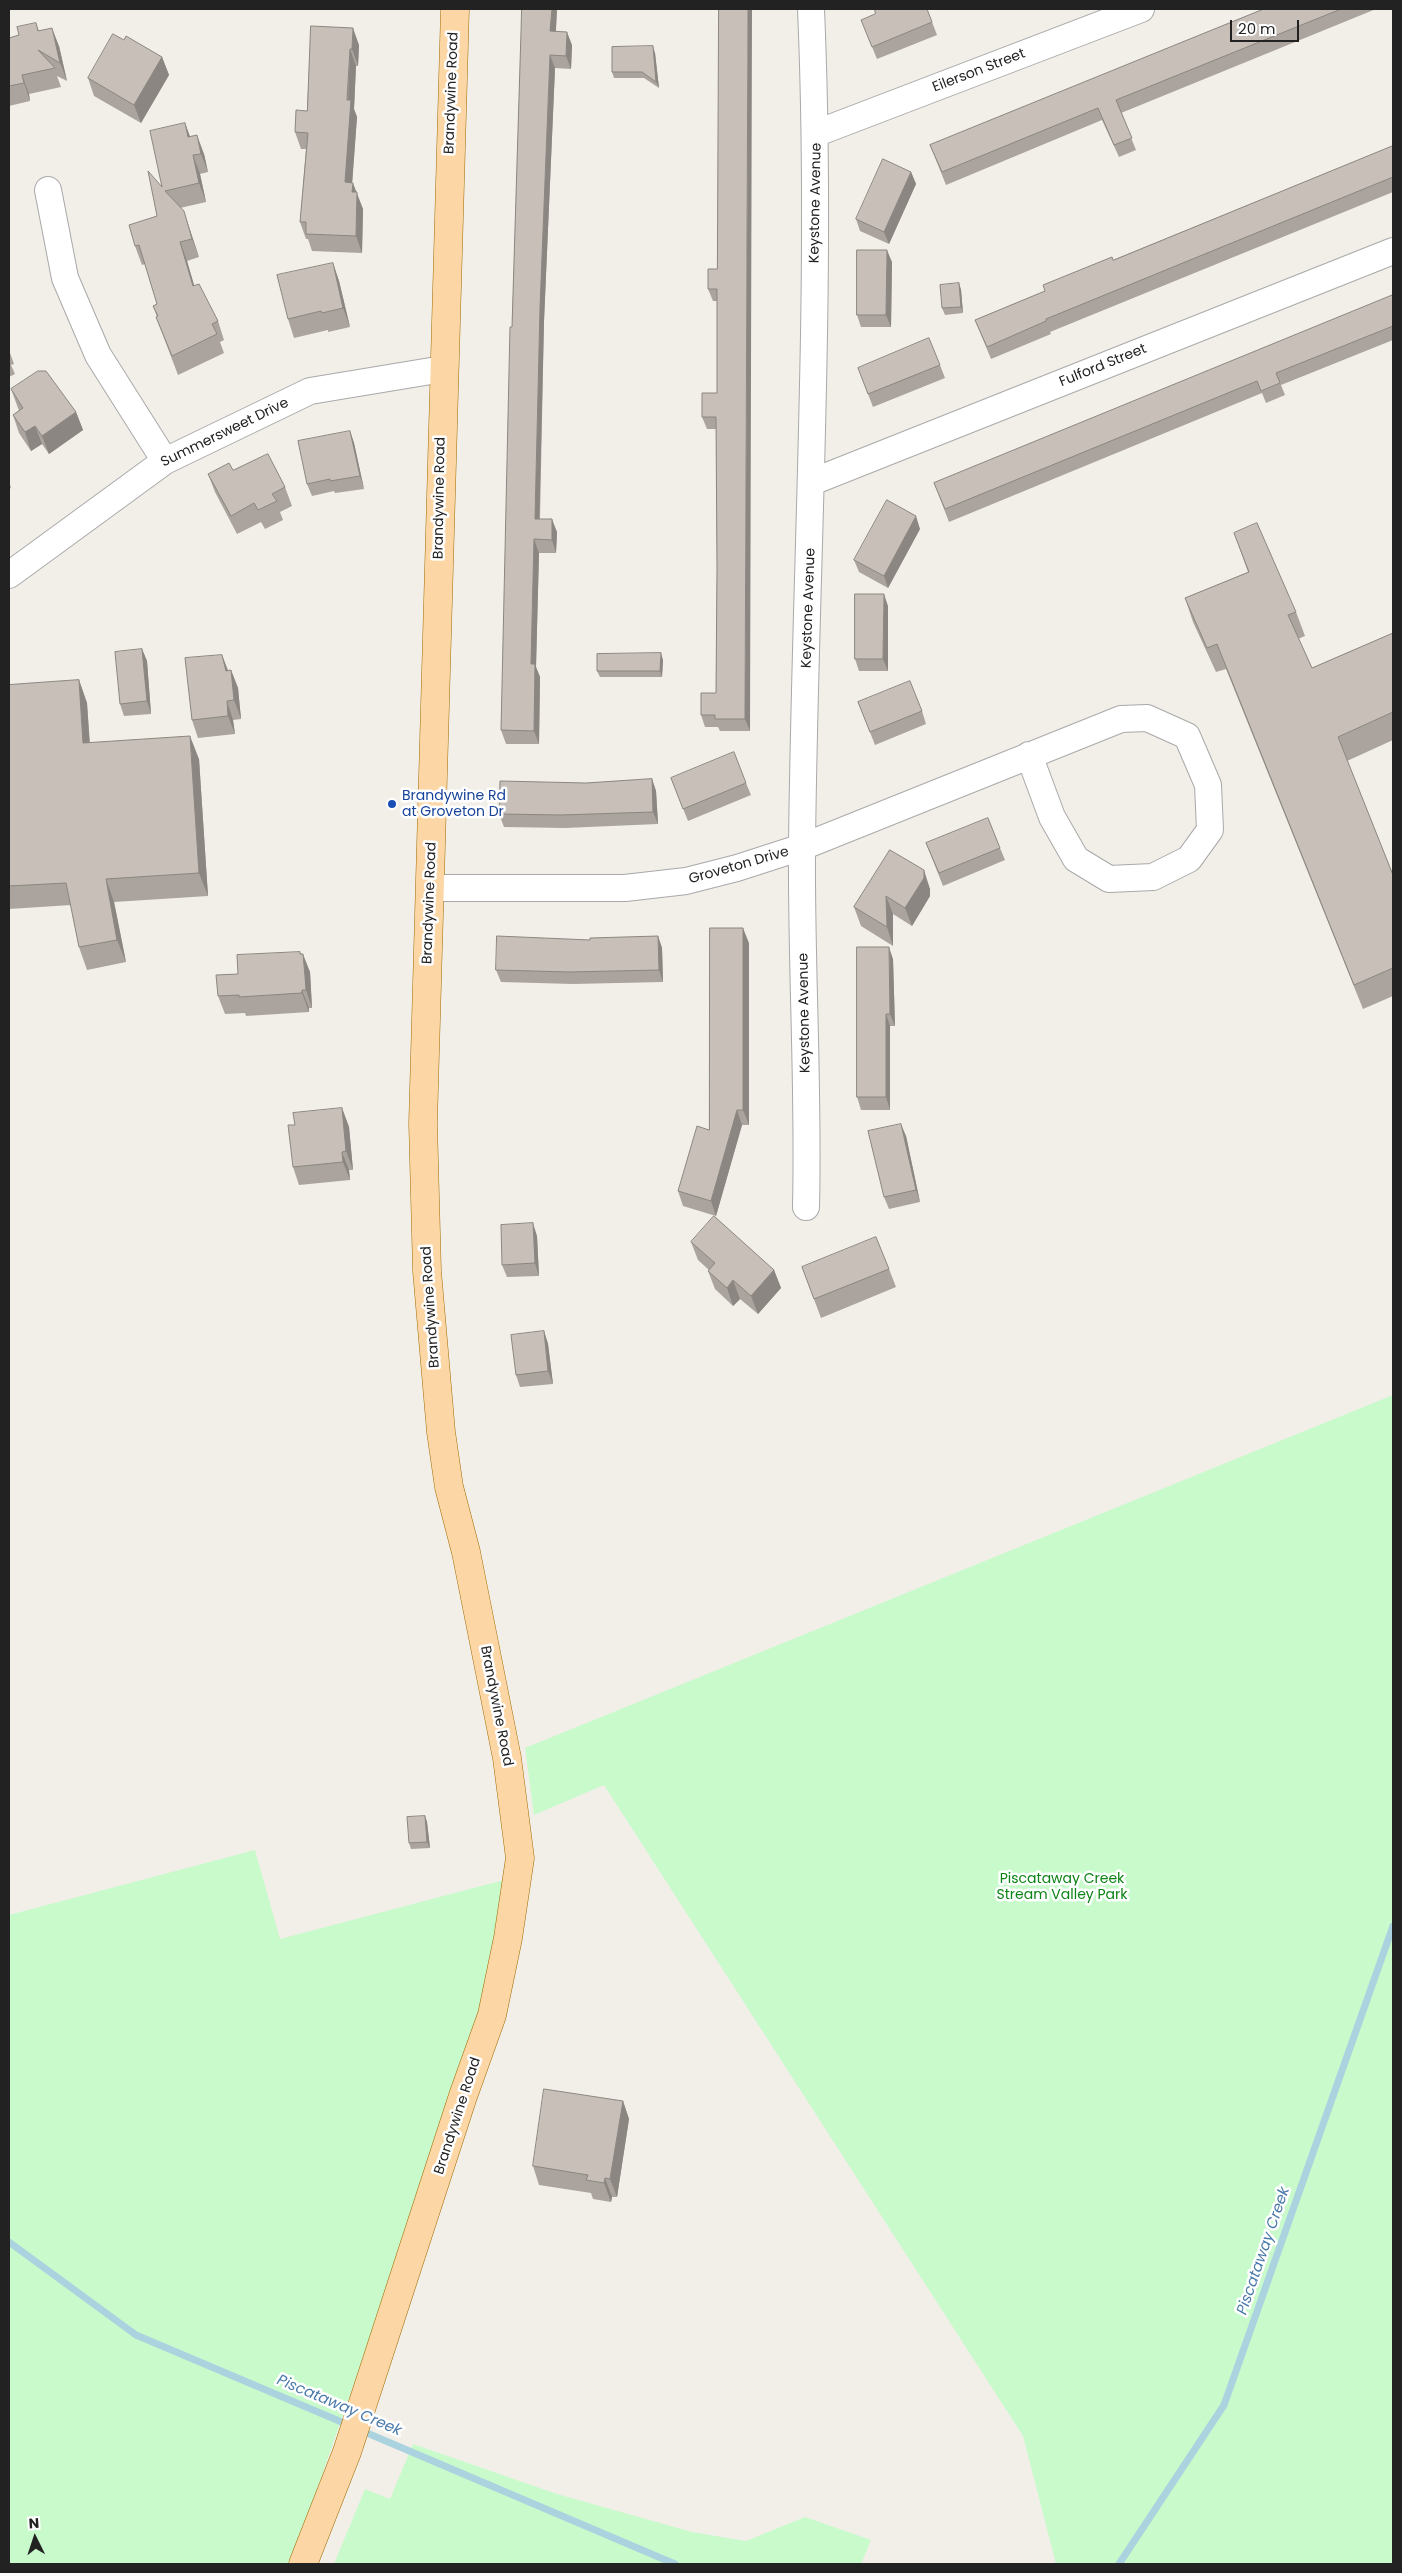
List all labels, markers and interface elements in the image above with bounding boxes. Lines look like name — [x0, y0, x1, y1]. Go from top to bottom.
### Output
scale bar — [1232, 10, 1301, 42]
text: 20 m — [1238, 18, 1276, 39]
street label: Brandywine Road — [441, 32, 463, 154]
street label: Eilerson Street — [930, 46, 1028, 96]
street label: Keystone Avenue — [807, 143, 825, 263]
street label: Fulford Street — [1057, 341, 1149, 391]
street label: Summersweet Drive — [158, 395, 292, 471]
street label: Brandywine Road — [431, 437, 449, 559]
street label: Keystone Avenue — [799, 548, 819, 668]
place label: Brandywine Rd at Groveton Dr — [402, 788, 506, 820]
marker: Brandywine Rd at Groveton Dr — [386, 798, 398, 810]
street label: Brandywine Road — [419, 842, 441, 964]
street label: Groveton Drive — [687, 844, 791, 888]
street label: Keystone Avenue — [796, 953, 814, 1073]
street label: Brandywine Road — [418, 1245, 444, 1369]
street label: Brandywine Road — [476, 1644, 516, 1768]
park label: Piscataway Creek Stream Valley Park — [997, 1871, 1127, 1904]
street label: Brandywine Road — [431, 2055, 485, 2177]
water label: Piscataway Creek — [1234, 2185, 1294, 2317]
water label: Piscataway Creek — [274, 2372, 404, 2440]
north arrow — [10, 2513, 60, 2563]
text: N — [28, 2513, 40, 2533]

